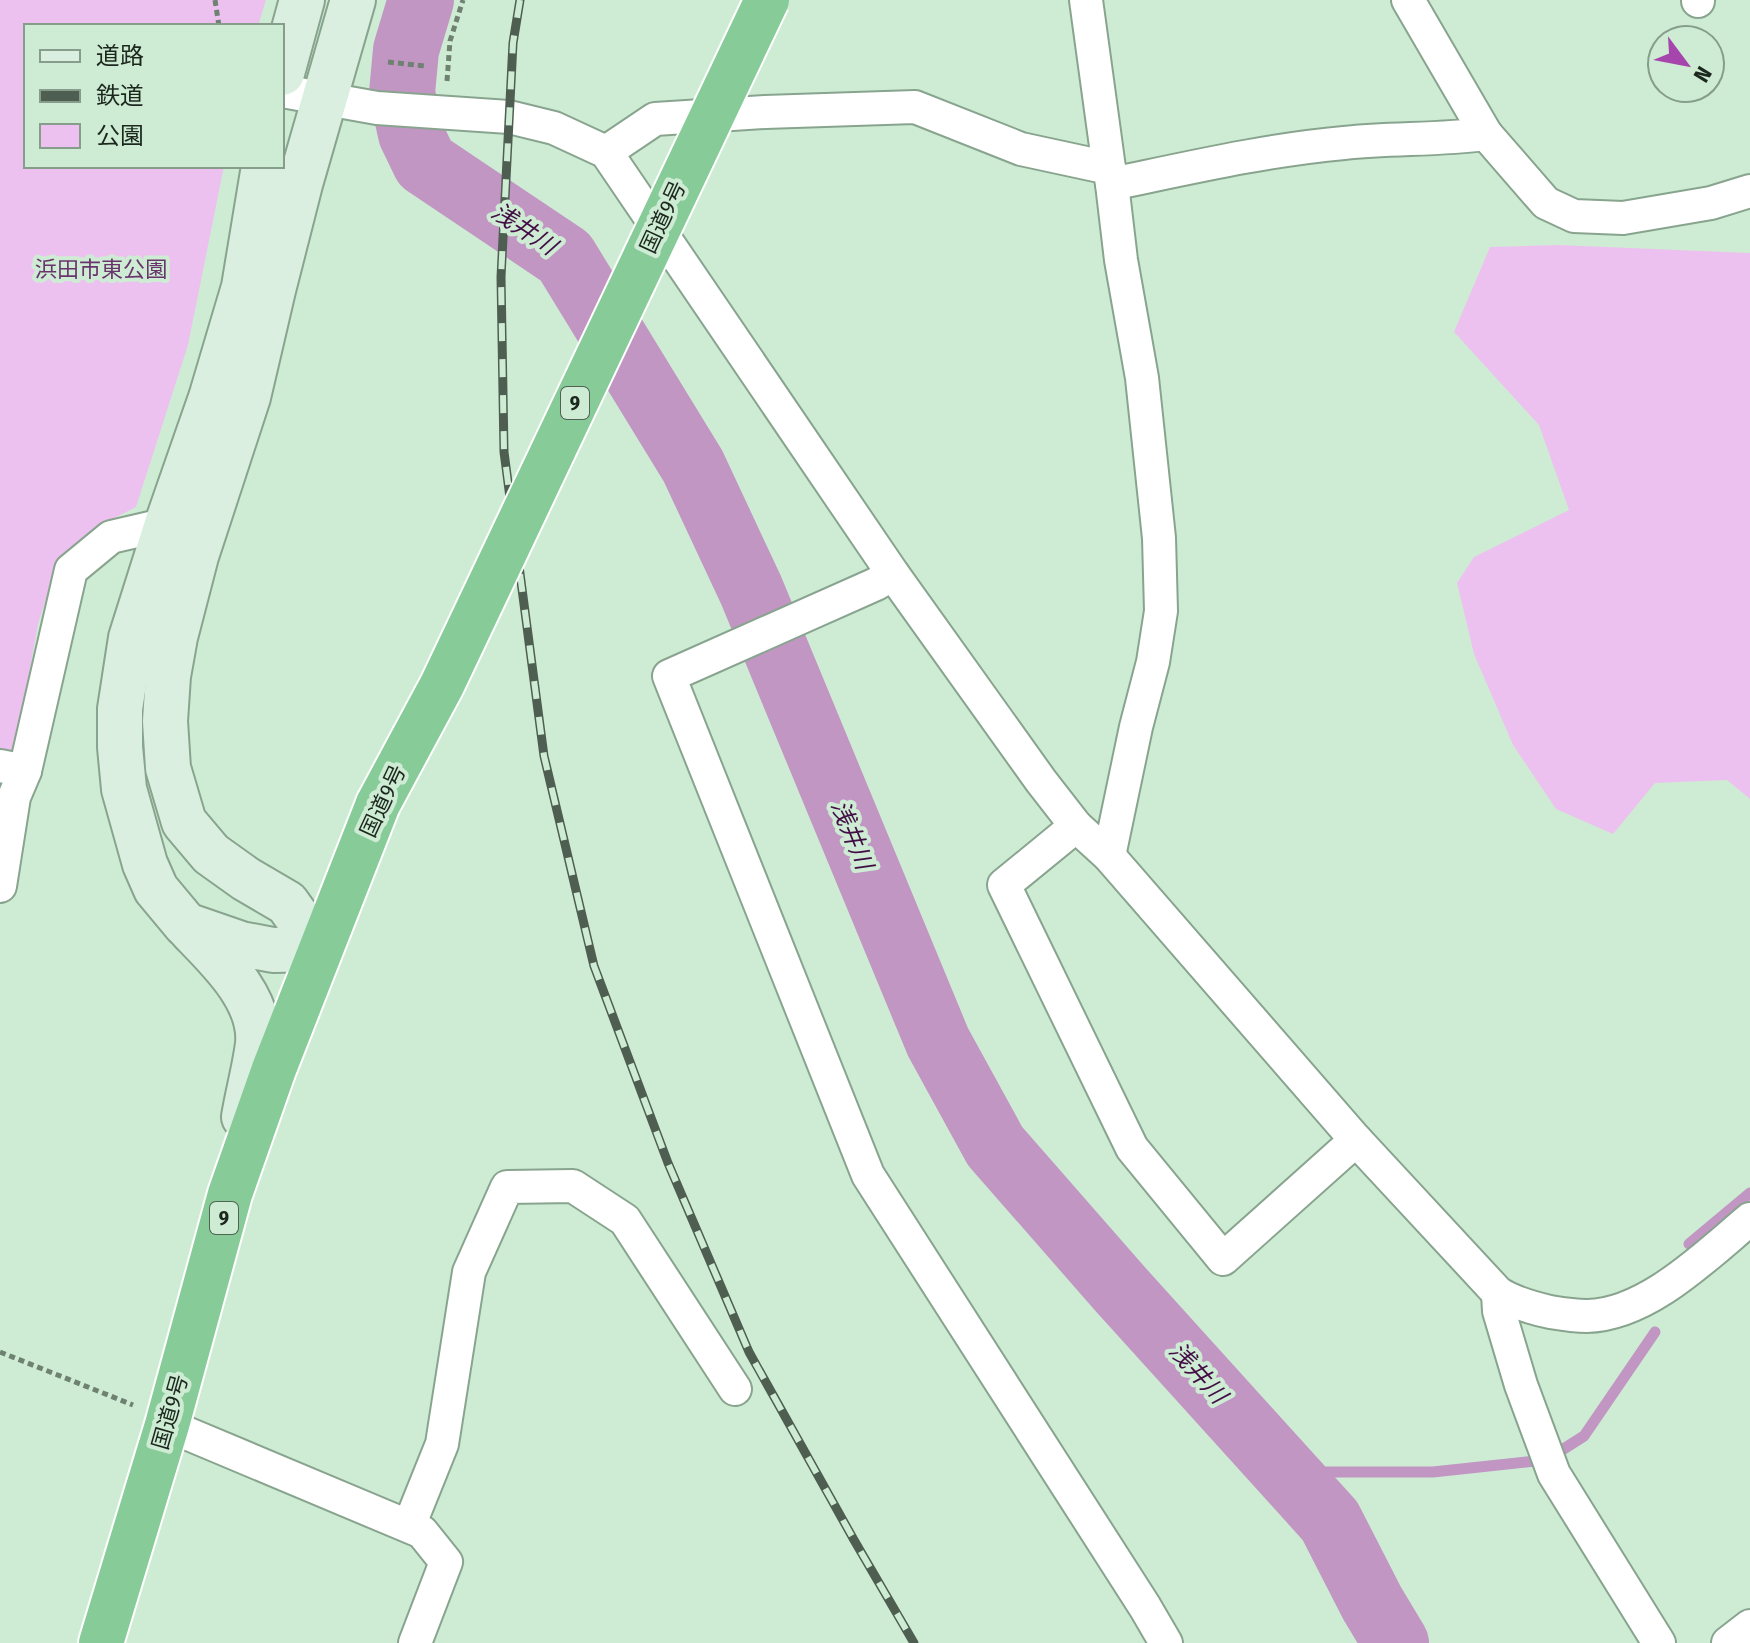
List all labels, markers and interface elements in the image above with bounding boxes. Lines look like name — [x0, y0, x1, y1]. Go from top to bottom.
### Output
legend — [24, 24, 284, 168]
north arrow — [1646, 24, 1726, 104]
text: 道路 — [96, 42, 144, 70]
text: N — [1688, 62, 1717, 87]
text: 鉄道 — [96, 82, 144, 110]
text: 公園 — [96, 122, 144, 150]
street label: 国道9号 — [635, 177, 691, 257]
water label: 浅井川 — [486, 197, 564, 262]
park label: 浜田市東公園 — [35, 256, 167, 283]
road number: 9 — [561, 387, 589, 419]
street label: 国道9号 — [355, 761, 411, 841]
water label: 浅井川 — [826, 796, 880, 876]
road number: 9 — [210, 1202, 238, 1234]
water label: 浅井川 — [1164, 1337, 1235, 1411]
street label: 国道9号 — [146, 1371, 194, 1453]

